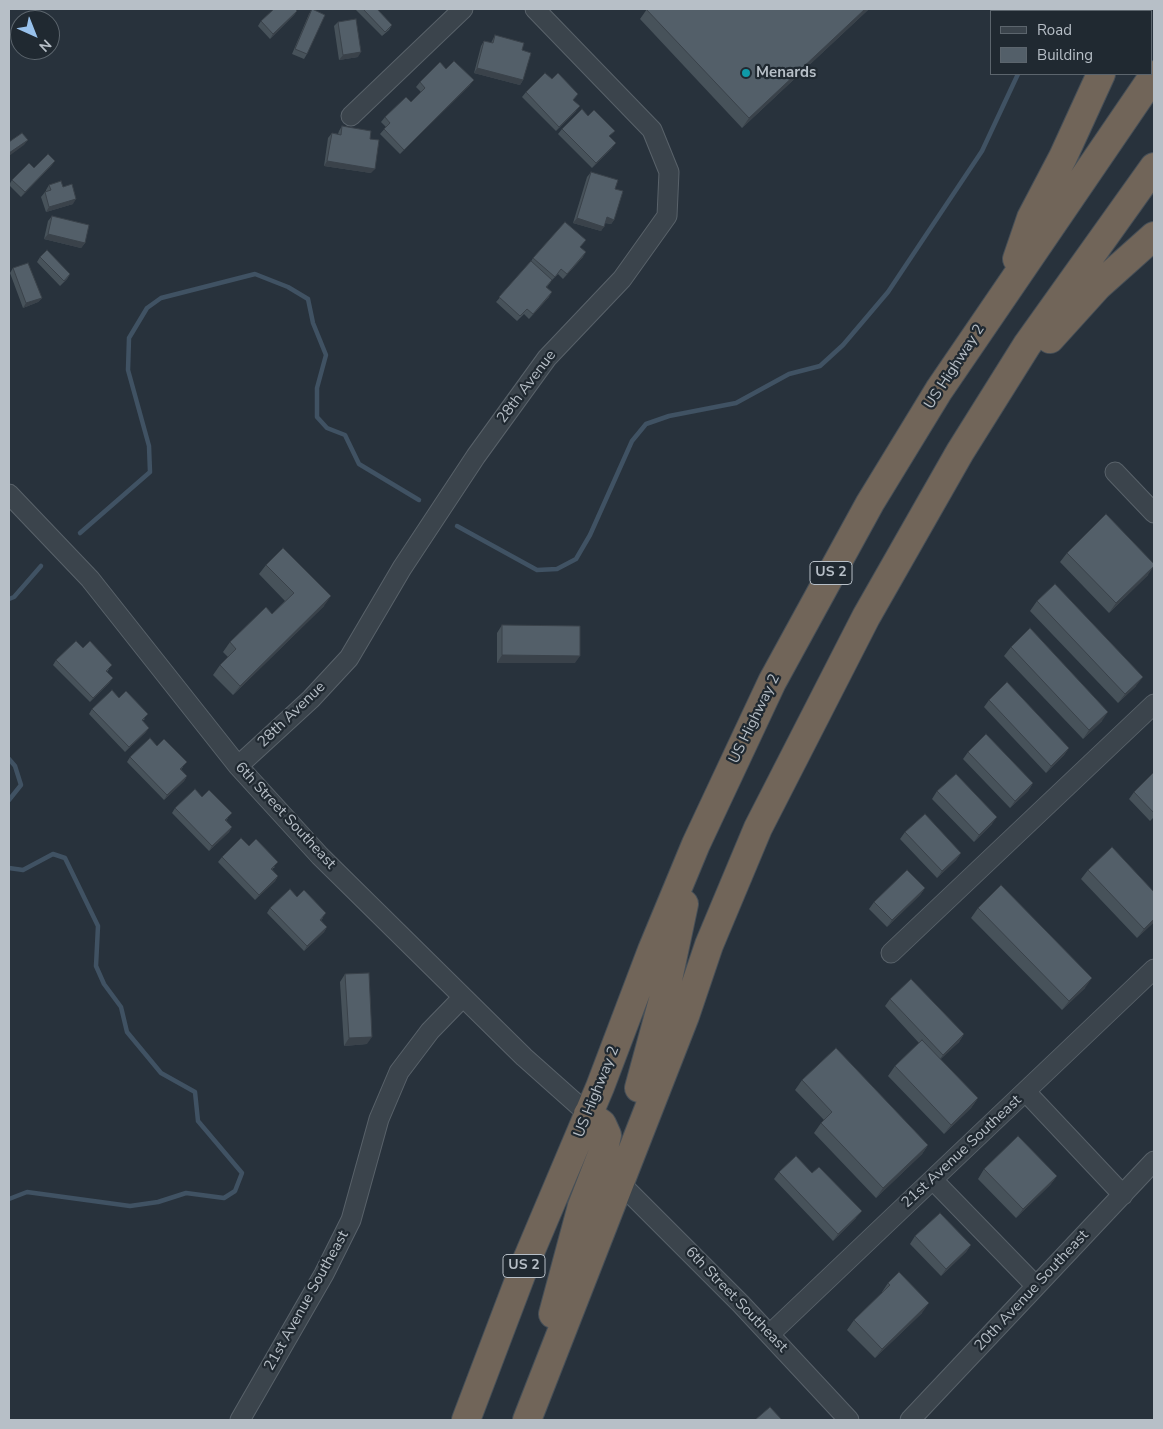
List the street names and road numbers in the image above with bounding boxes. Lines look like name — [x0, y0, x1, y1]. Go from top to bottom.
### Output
street label: US Highway 2 — [921, 321, 989, 413]
street label: 28th Avenue — [494, 347, 560, 427]
road number: US 2 — [810, 562, 852, 584]
street label: US Highway 2 — [726, 671, 784, 767]
street label: 28th Avenue — [255, 678, 329, 752]
street label: 6th Street Southeast — [231, 759, 339, 873]
street label: US Highway 2 — [570, 1044, 624, 1140]
street label: 21st Avenue Southeast — [898, 1092, 1026, 1212]
street label: 20th Avenue Southeast — [971, 1227, 1093, 1355]
street label: 21st Avenue Southeast — [261, 1228, 353, 1374]
street label: 6th Street Southeast — [681, 1244, 791, 1356]
road number: US 2 — [503, 1254, 545, 1278]

